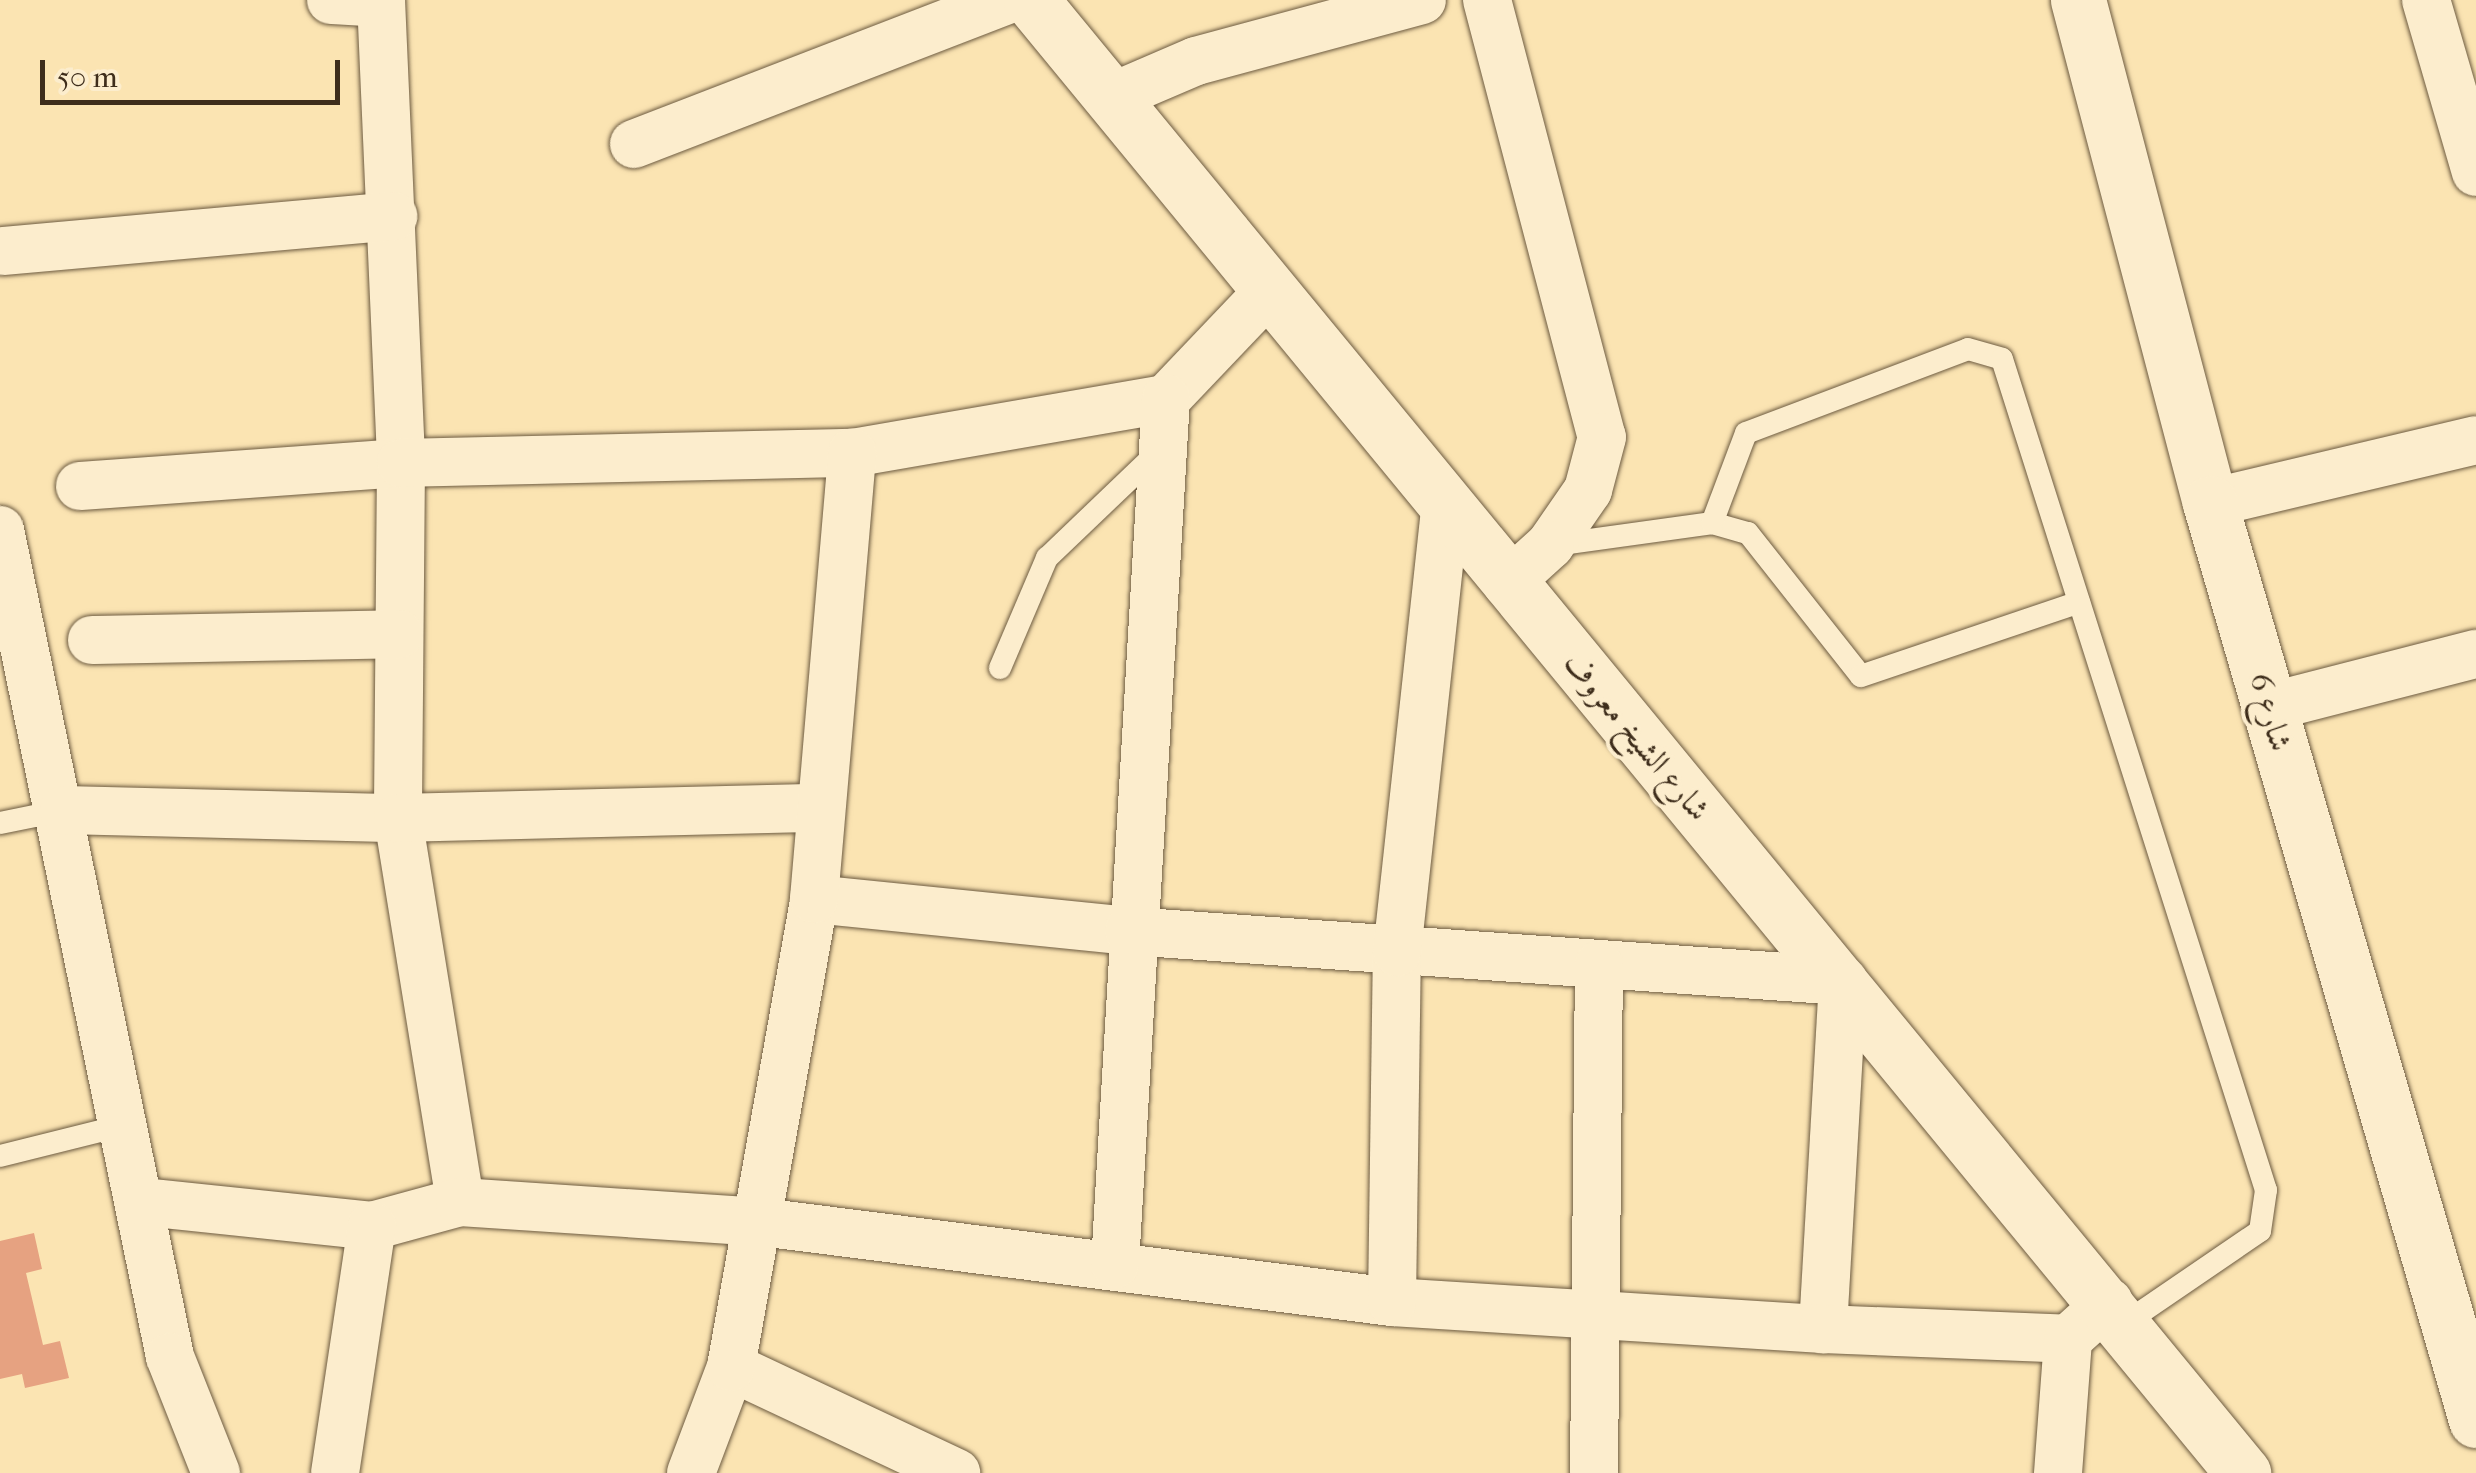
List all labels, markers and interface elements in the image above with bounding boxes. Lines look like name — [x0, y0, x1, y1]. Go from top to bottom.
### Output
scale bar — [45, 40, 345, 102]
text: 50 m — [57, 60, 118, 95]
street label: شارع الشيخ معروف — [1555, 645, 1717, 829]
street label: شارع 6 — [2241, 668, 2299, 756]

